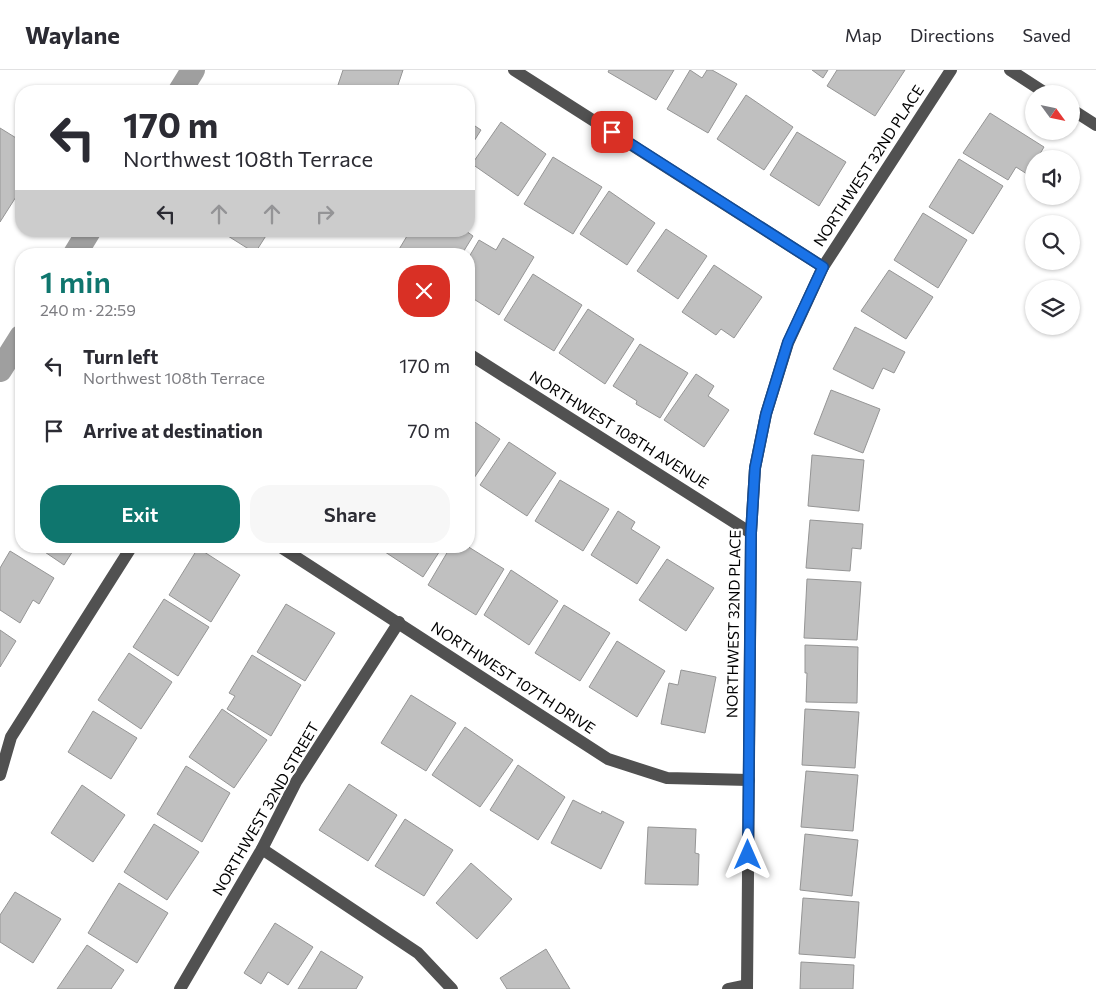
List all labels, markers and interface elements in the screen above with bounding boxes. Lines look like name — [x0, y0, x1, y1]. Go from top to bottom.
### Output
text: Waylane — [25, 20, 120, 49]
text: Map — [845, 24, 882, 46]
text: Directions — [910, 24, 994, 46]
text: Saved — [1022, 24, 1071, 46]
street label: NORTHWEST 32ND PLACE — [809, 81, 927, 249]
north arrow — [1025, 85, 1080, 140]
map controls — [1025, 85, 1080, 335]
text: 170 m — [123, 102, 218, 145]
icon: left — [40, 105, 105, 170]
pin — [591, 111, 633, 153]
icon: arrive — [598, 118, 626, 146]
text: Northwest 108th Terrace — [123, 145, 373, 172]
button: sound — [1025, 150, 1080, 205]
icon: left — [152, 200, 180, 228]
icon: ahead — [205, 200, 233, 228]
icon: ahead — [258, 200, 286, 228]
icon: right — [311, 200, 339, 228]
button: search — [1025, 215, 1080, 270]
text: 1 min — [40, 262, 111, 299]
button: close — [398, 265, 450, 317]
button: layers — [1025, 280, 1080, 335]
text: 240 m · 22:59 — [40, 300, 136, 319]
text: Turn left — [83, 345, 158, 368]
icon: left — [40, 352, 68, 380]
text: 170 m — [399, 354, 450, 377]
street label: NORTHWEST 108TH AVENUE — [527, 366, 712, 492]
text: Northwest 108th Terrace — [83, 368, 265, 387]
icon: arrive — [40, 417, 68, 445]
text: Arrive at destination — [83, 419, 263, 442]
text: 70 m — [407, 419, 450, 442]
button: Exit — [40, 485, 240, 543]
button: Share — [250, 485, 450, 543]
street label: NORTHWEST 32ND PLACE — [722, 529, 744, 718]
street label: NORTHWEST 107TH DRIVE — [428, 617, 599, 737]
street label: NORTHWEST 32ND STREET — [208, 718, 322, 898]
position arrow — [721, 828, 773, 880]

